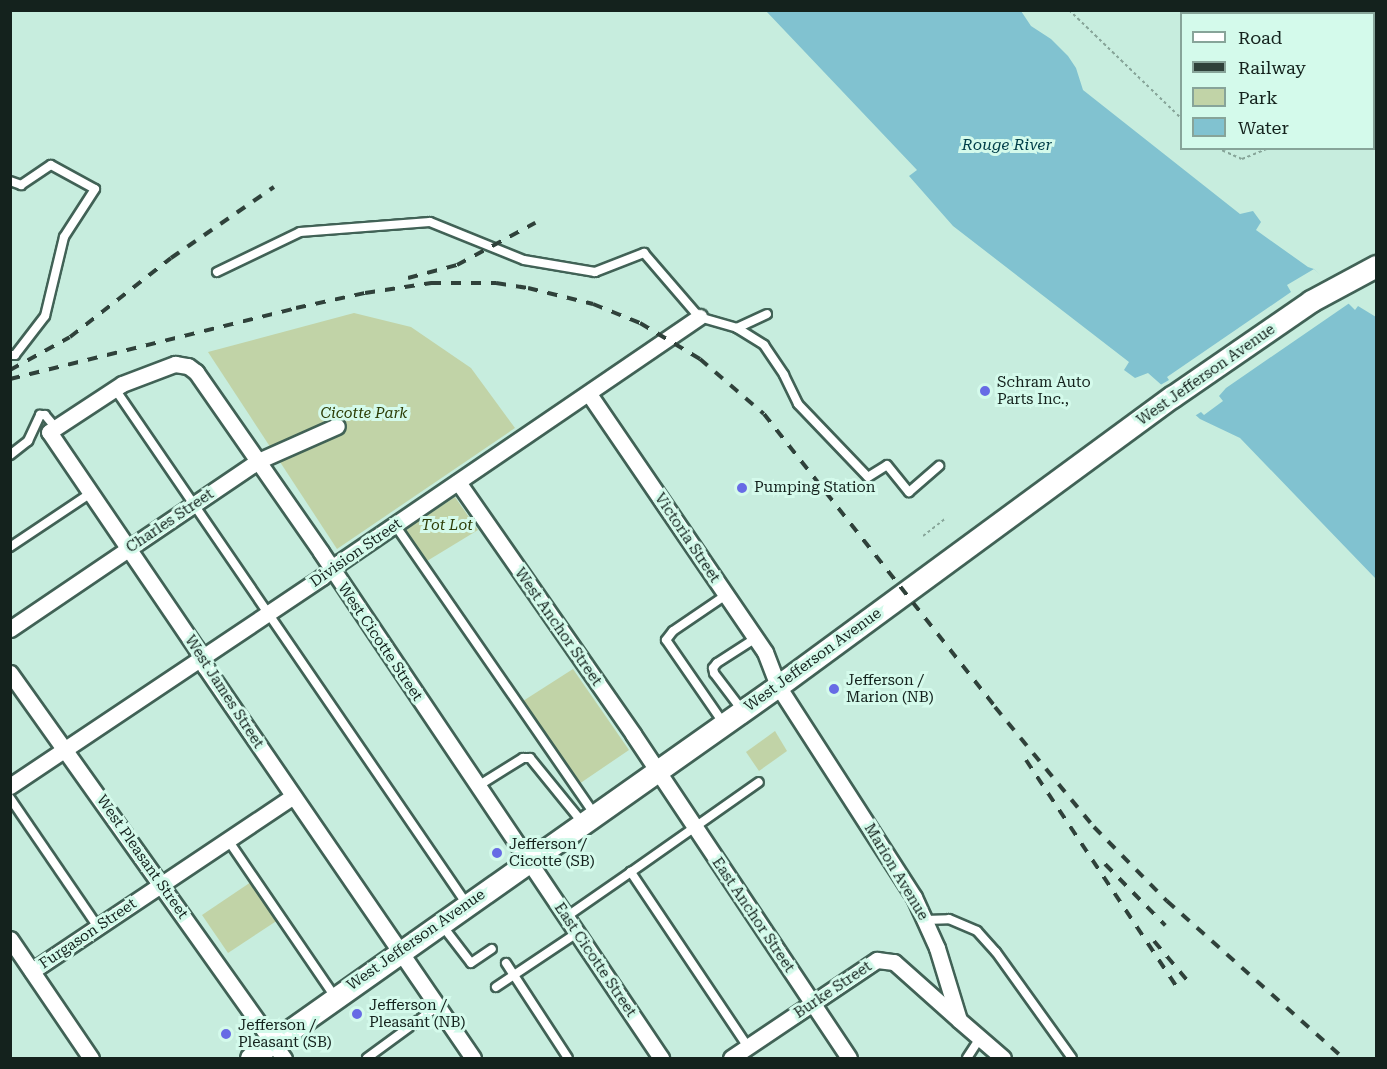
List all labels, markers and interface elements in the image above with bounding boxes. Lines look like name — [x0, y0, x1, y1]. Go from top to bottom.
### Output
legend — [1180, 12, 1375, 150]
text: Road — [1238, 27, 1282, 48]
text: Railway — [1238, 57, 1306, 78]
text: Park — [1238, 87, 1278, 108]
text: Water — [1238, 117, 1289, 138]
water label: Rouge River — [962, 135, 1052, 155]
street label: West Jefferson Avenue — [1133, 320, 1279, 430]
place label: Schram Auto Parts Inc., — [997, 373, 1091, 408]
marker: Schram Auto Parts Inc., — [978, 384, 992, 398]
park label: Cicotte Park — [321, 405, 407, 423]
place label: Pumping Station — [754, 479, 875, 497]
marker: Pumping Station — [735, 481, 749, 495]
street label: Charles Street — [123, 485, 217, 557]
street label: Victoria Street — [650, 490, 724, 586]
street label: Division Street — [307, 515, 405, 591]
park label: Tot Lot — [421, 517, 473, 535]
street label: West Anchor Street — [511, 565, 605, 689]
street label: West Cicotte Street — [334, 579, 426, 705]
street label: West Jefferson Avenue — [741, 604, 885, 716]
street label: West James Street — [181, 632, 267, 752]
place label: Jefferson / Marion (NB) — [846, 671, 934, 706]
marker: Jefferson / Marion (NB) — [827, 682, 841, 696]
street label: West Pleasant Street — [92, 792, 192, 922]
street label: Marion Avenue — [860, 820, 932, 924]
place label: Jefferson / Cicotte (SB) — [509, 835, 595, 870]
marker: Jefferson / Cicotte (SB) — [490, 846, 504, 860]
street label: East Anchor Street — [708, 854, 798, 976]
street label: West Jefferson Avenue — [343, 885, 489, 995]
street label: Furgason Street — [36, 895, 140, 973]
street label: East Cicotte Street — [550, 899, 640, 1021]
street label: Burke Street — [791, 958, 875, 1022]
place label: Jefferson / Pleasant (NB) — [369, 996, 465, 1031]
marker: Jefferson / Pleasant (NB) — [350, 1007, 364, 1021]
place label: Jefferson / Pleasant (SB) — [238, 1016, 332, 1051]
marker: Jefferson / Pleasant (SB) — [219, 1027, 233, 1041]

